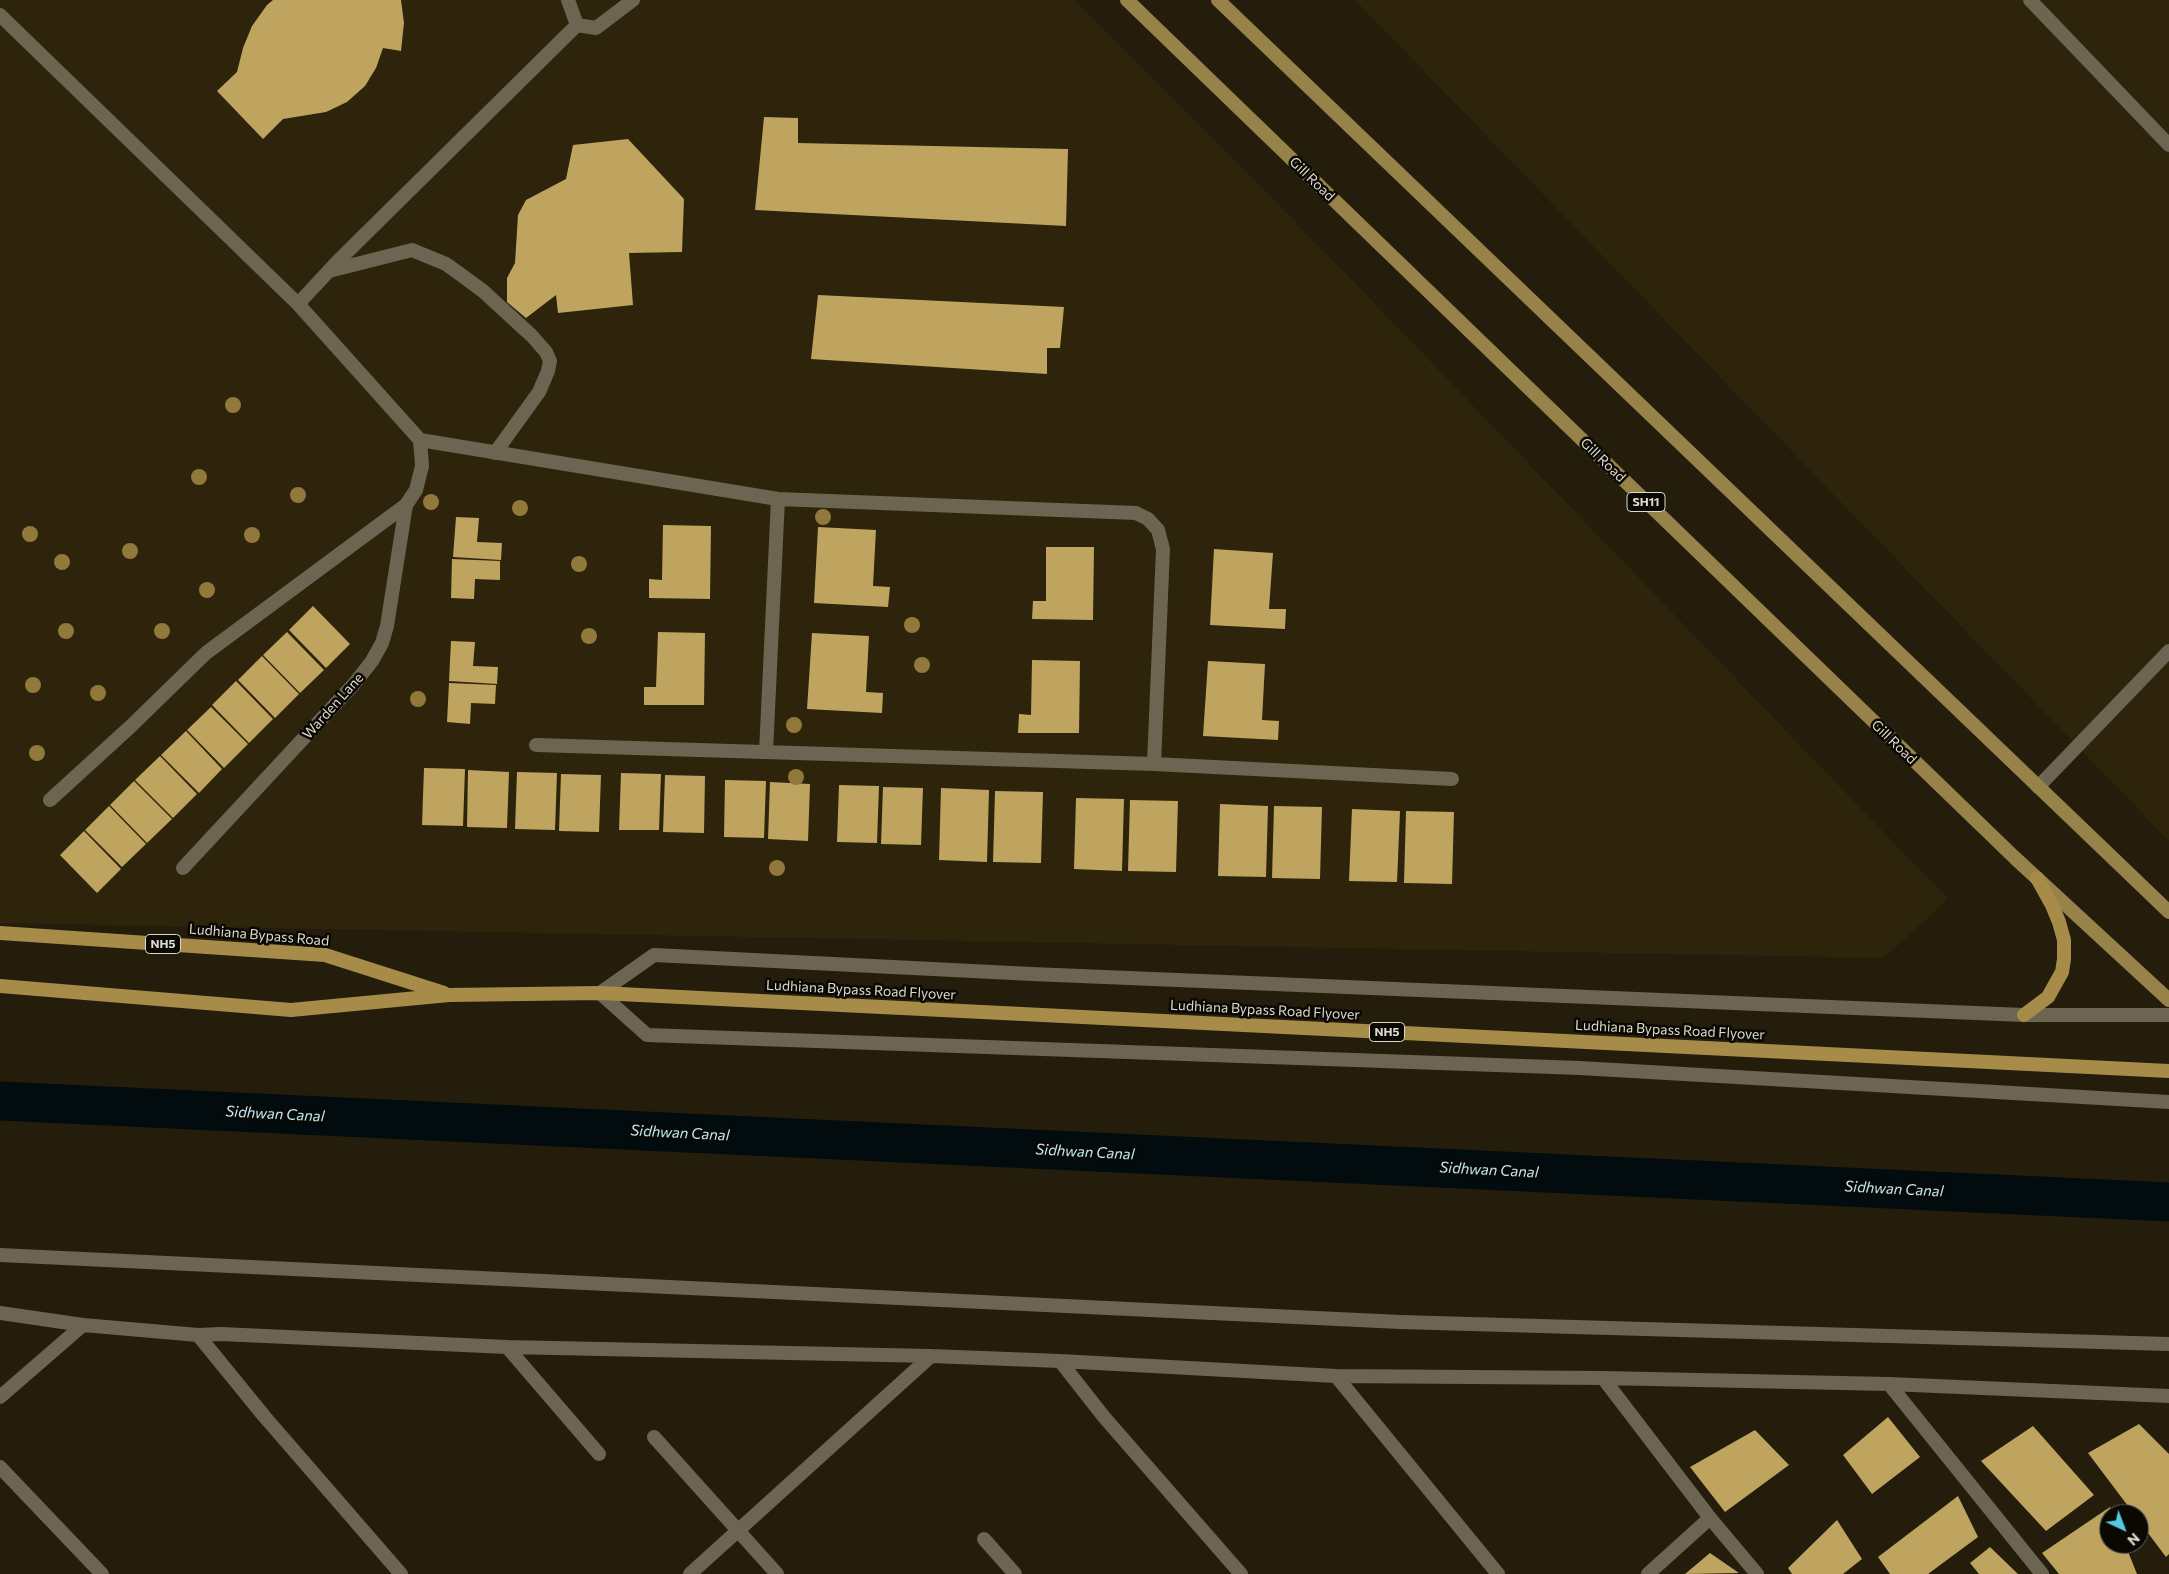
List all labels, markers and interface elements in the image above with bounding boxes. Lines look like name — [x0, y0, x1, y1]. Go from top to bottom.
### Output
street label: Gill Road — [1286, 153, 1338, 205]
street label: Gill Road — [1577, 434, 1629, 486]
road number: SH11 — [1627, 492, 1665, 512]
street label: Warden Lane — [299, 669, 367, 743]
street label: Gill Road — [1868, 716, 1920, 768]
street label: Ludhiana Bypass Road — [188, 920, 330, 950]
road number: NH5 — [146, 934, 180, 954]
street label: Ludhiana Bypass Road Flyover — [766, 977, 956, 1003]
street label: Ludhiana Bypass Road Flyover — [1170, 997, 1360, 1023]
street label: Ludhiana Bypass Road Flyover — [1575, 1017, 1765, 1043]
road number: NH5 — [1370, 1022, 1404, 1042]
water label: Sidhwan Canal — [225, 1102, 325, 1126]
water label: Sidhwan Canal — [630, 1121, 730, 1145]
water label: Sidhwan Canal — [1035, 1140, 1135, 1164]
water label: Sidhwan Canal — [1439, 1158, 1539, 1182]
water label: Sidhwan Canal — [1844, 1177, 1944, 1201]
north arrow — [2099, 1504, 2149, 1554]
text: N — [2124, 1530, 2144, 1549]

